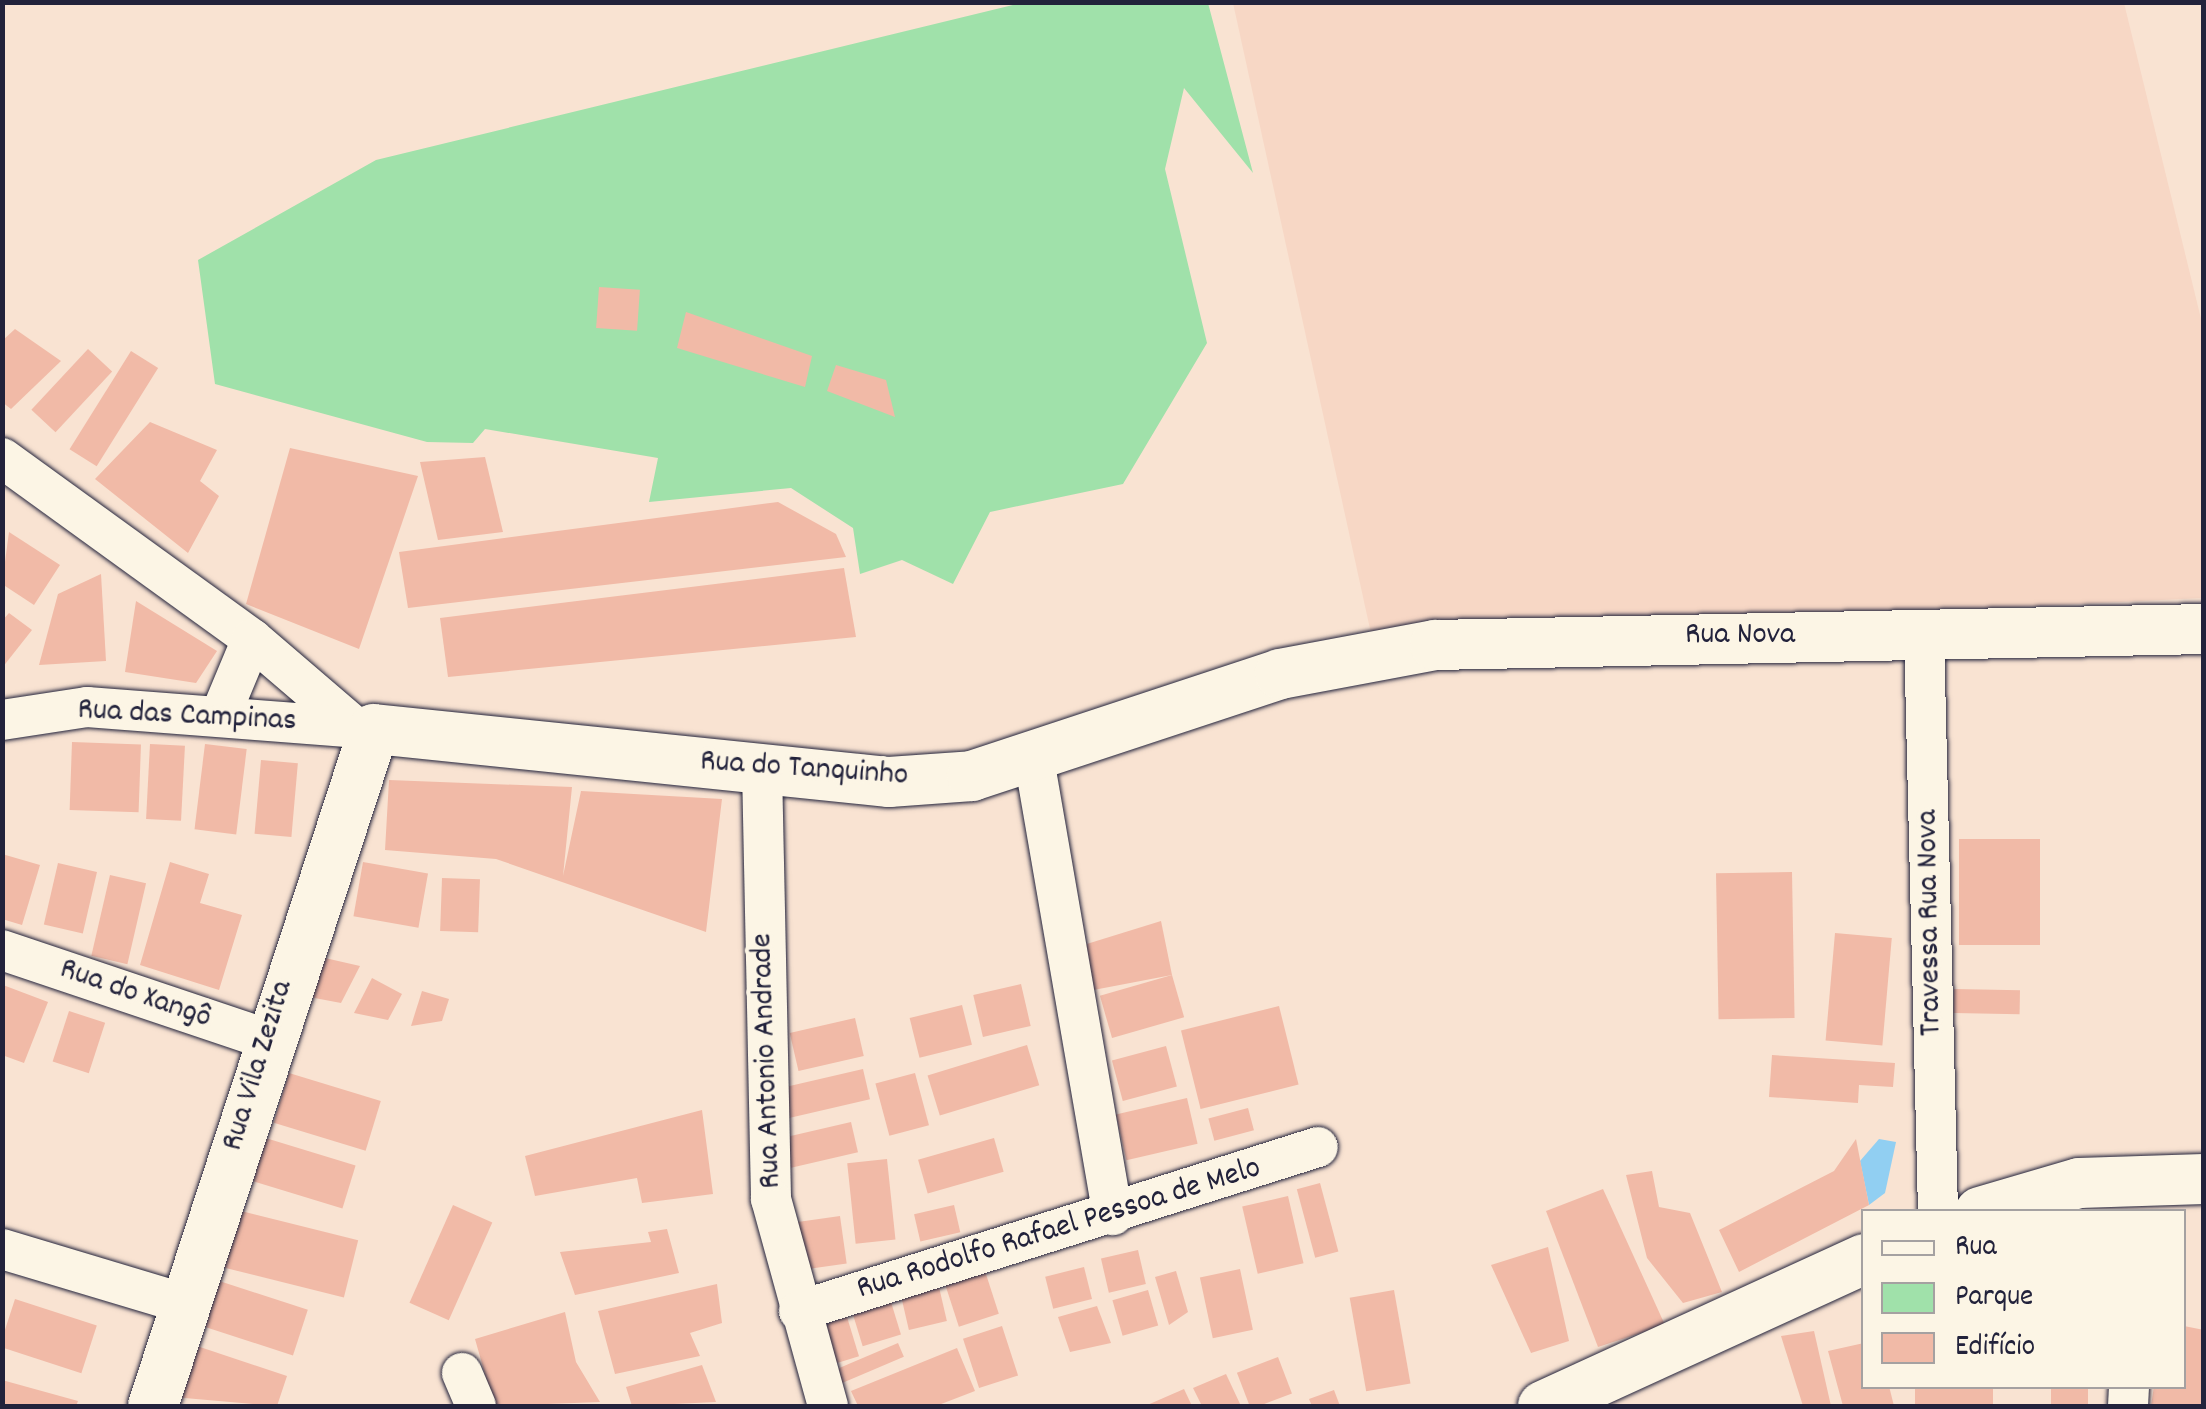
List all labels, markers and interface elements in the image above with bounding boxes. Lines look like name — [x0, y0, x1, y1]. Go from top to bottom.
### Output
street label: Rua Nova — [1685, 617, 1795, 655]
street label: Rua das Campinas — [77, 692, 297, 742]
street label: Rua do Tanquinho — [699, 744, 909, 796]
street label: Travessa Rua Nova — [1910, 809, 1952, 1037]
street label: Rua Antonio Andrade — [744, 933, 792, 1189]
street label: Rua do Xangô — [54, 951, 216, 1039]
street label: Rua Vila Zezita — [215, 976, 303, 1156]
street label: Rua Rodolfo Rafael Pessoa de Melo — [852, 1150, 1266, 1310]
legend — [1861, 1209, 2186, 1389]
text: Rua — [1955, 1227, 1997, 1270]
text: Parque — [1955, 1277, 2033, 1320]
text: Edifício — [1955, 1327, 2035, 1370]

